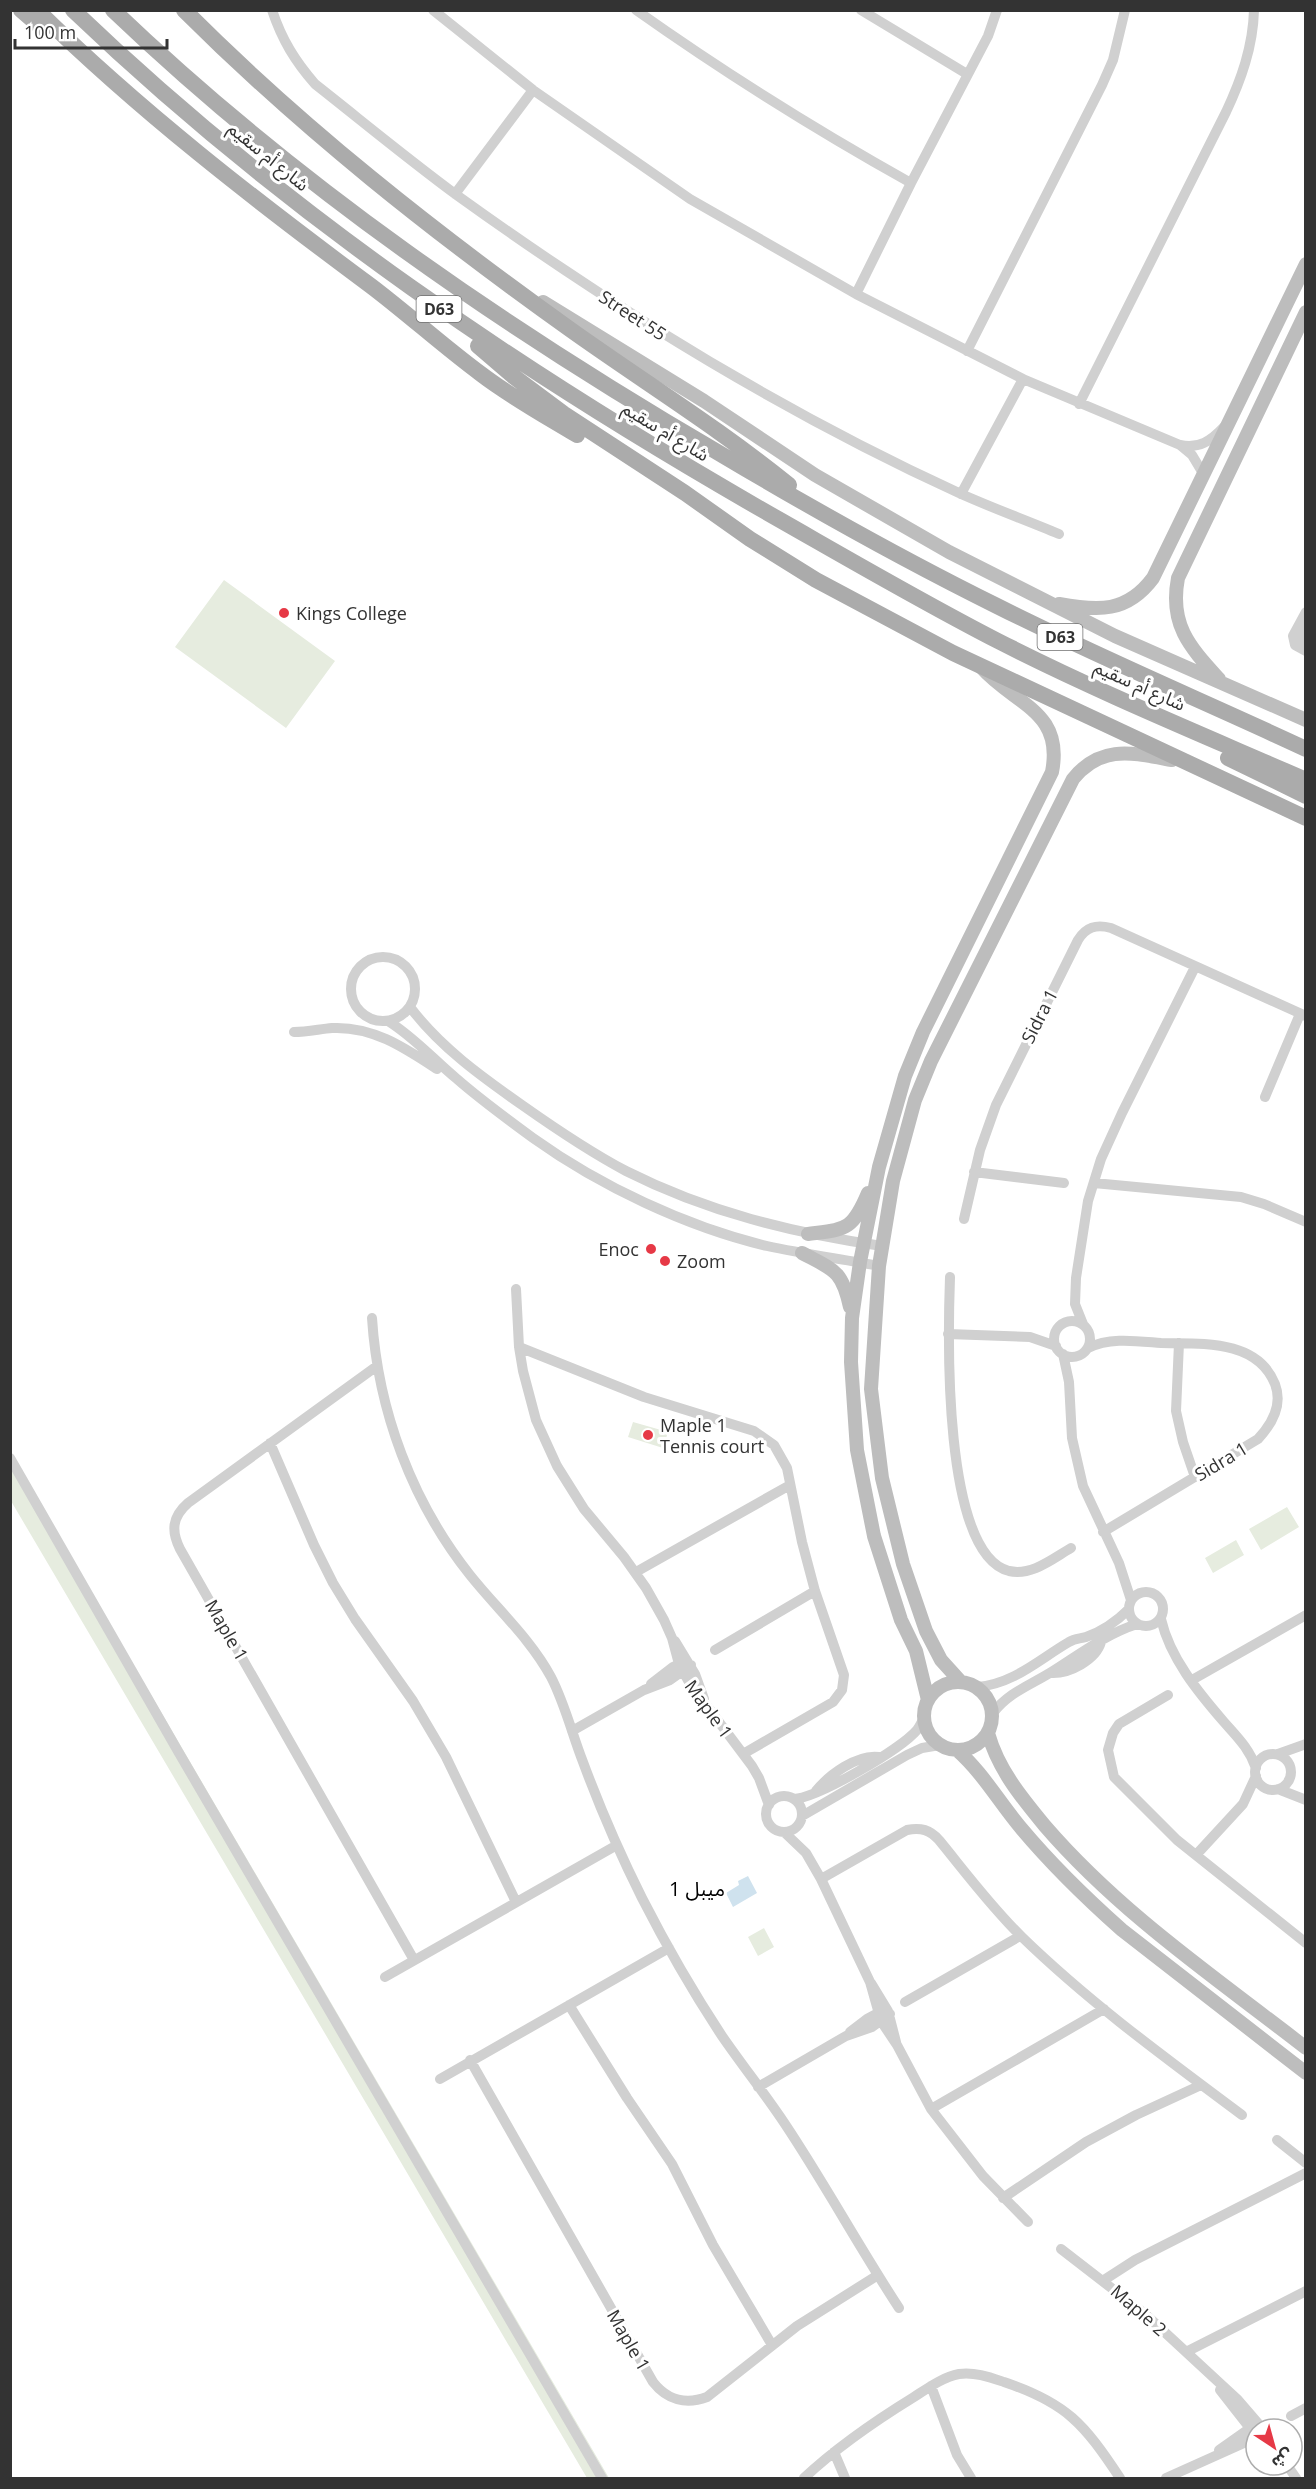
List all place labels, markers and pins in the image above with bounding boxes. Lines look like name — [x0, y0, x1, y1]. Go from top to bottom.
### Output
place label: Kings College — [296, 601, 407, 625]
marker: Kings College — [277, 606, 291, 620]
place label: Enoc — [599, 1237, 639, 1261]
marker: Enoc — [644, 1242, 658, 1256]
place label: Zoom — [677, 1249, 726, 1273]
marker: Zoom — [658, 1254, 672, 1268]
place label: Maple 1 Tennis court — [660, 1413, 764, 1458]
marker: Maple 1 Tennis court — [641, 1428, 655, 1442]

